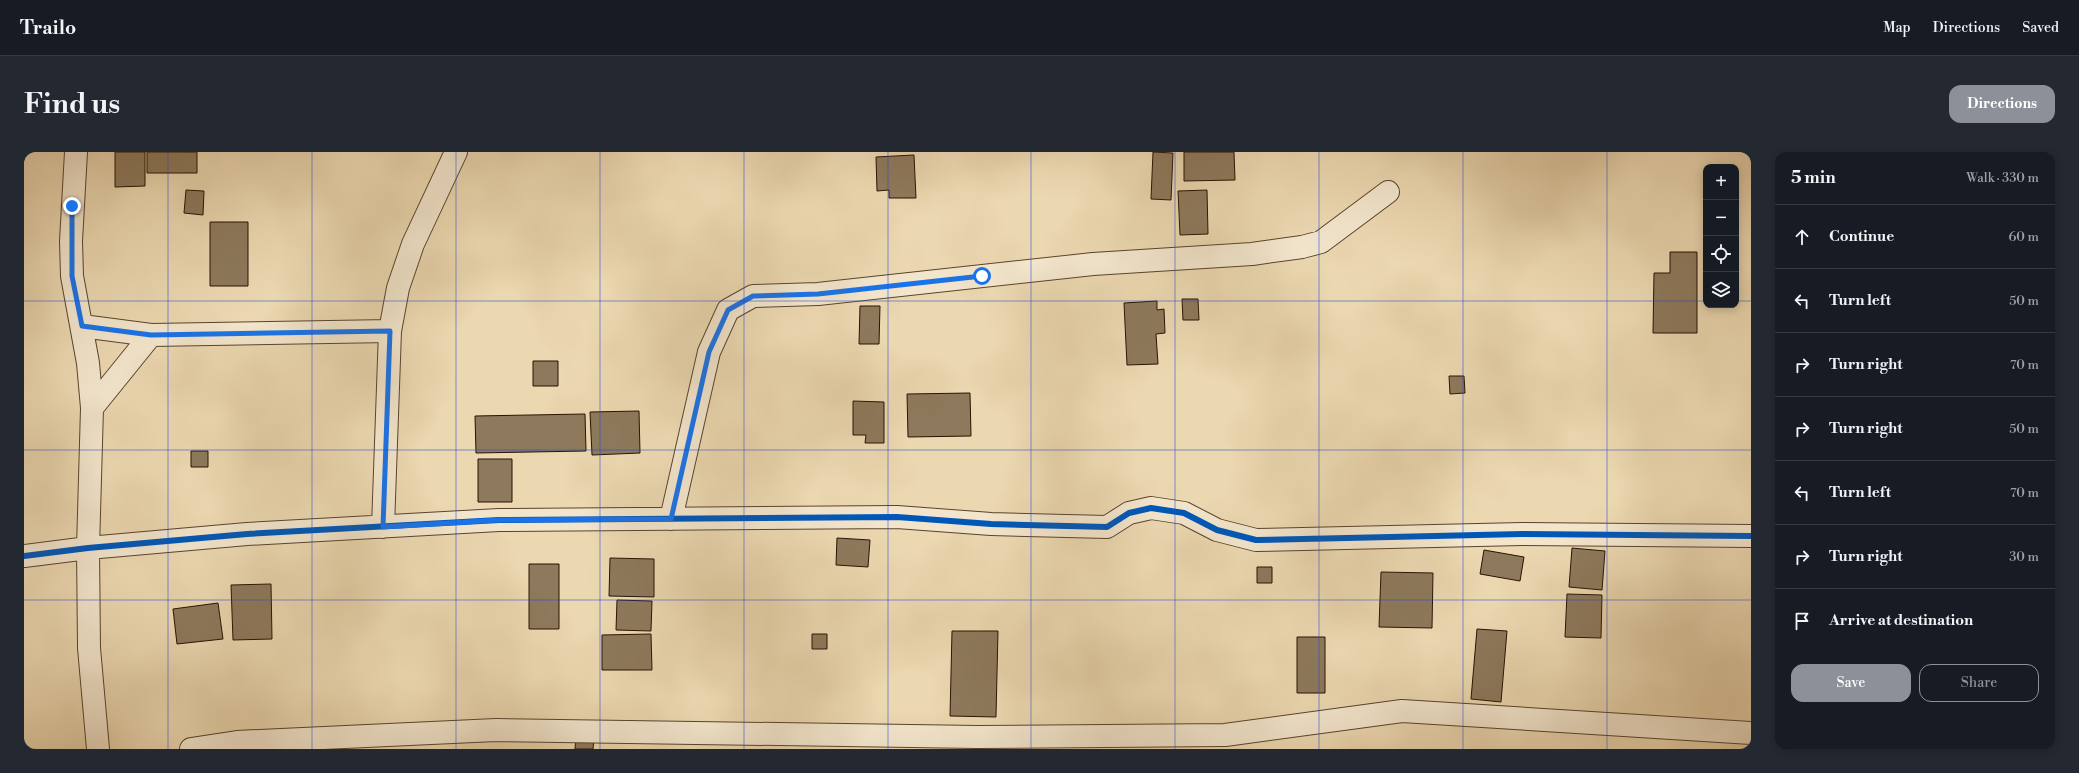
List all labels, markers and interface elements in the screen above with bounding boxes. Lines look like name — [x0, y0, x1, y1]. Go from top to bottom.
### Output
text: Trailo — [20, 16, 76, 40]
text: Map — [1883, 19, 1911, 37]
text: Directions — [1933, 19, 2000, 37]
text: Saved — [2022, 19, 2059, 37]
button: Directions — [1949, 85, 2055, 123]
text: Find us — [24, 87, 120, 122]
map controls — [1703, 164, 1739, 308]
button: + — [1703, 164, 1739, 200]
text: 5 min — [1791, 167, 1836, 189]
text: Walk · 330 m — [1966, 170, 2039, 186]
route end — [63, 197, 81, 215]
button: − — [1703, 200, 1739, 236]
icon: ahead — [1791, 226, 1813, 248]
text: Continue — [1829, 227, 1894, 246]
text: 60 m — [2008, 229, 2039, 245]
button: locate — [1703, 236, 1739, 272]
route start — [973, 267, 991, 285]
button: layers — [1703, 272, 1739, 308]
icon: left — [1791, 290, 1813, 312]
text: Turn left — [1829, 291, 1891, 310]
text: 50 m — [2009, 293, 2039, 309]
icon: right — [1791, 354, 1813, 376]
text: Turn right — [1829, 355, 1903, 374]
text: 70 m — [2010, 357, 2039, 373]
icon: right — [1791, 418, 1813, 440]
text: Turn right — [1829, 419, 1903, 438]
text: 50 m — [2009, 421, 2039, 437]
icon: left — [1791, 482, 1813, 504]
text: Turn left — [1829, 483, 1891, 502]
text: 70 m — [2010, 485, 2039, 501]
icon: right — [1791, 546, 1813, 568]
text: Turn right — [1829, 547, 1903, 566]
text: 30 m — [2009, 549, 2039, 565]
icon: arrive — [1791, 610, 1813, 632]
text: Arrive at destination — [1829, 611, 1973, 630]
button: Save — [1791, 664, 1911, 702]
button: Share — [1919, 664, 2039, 702]

